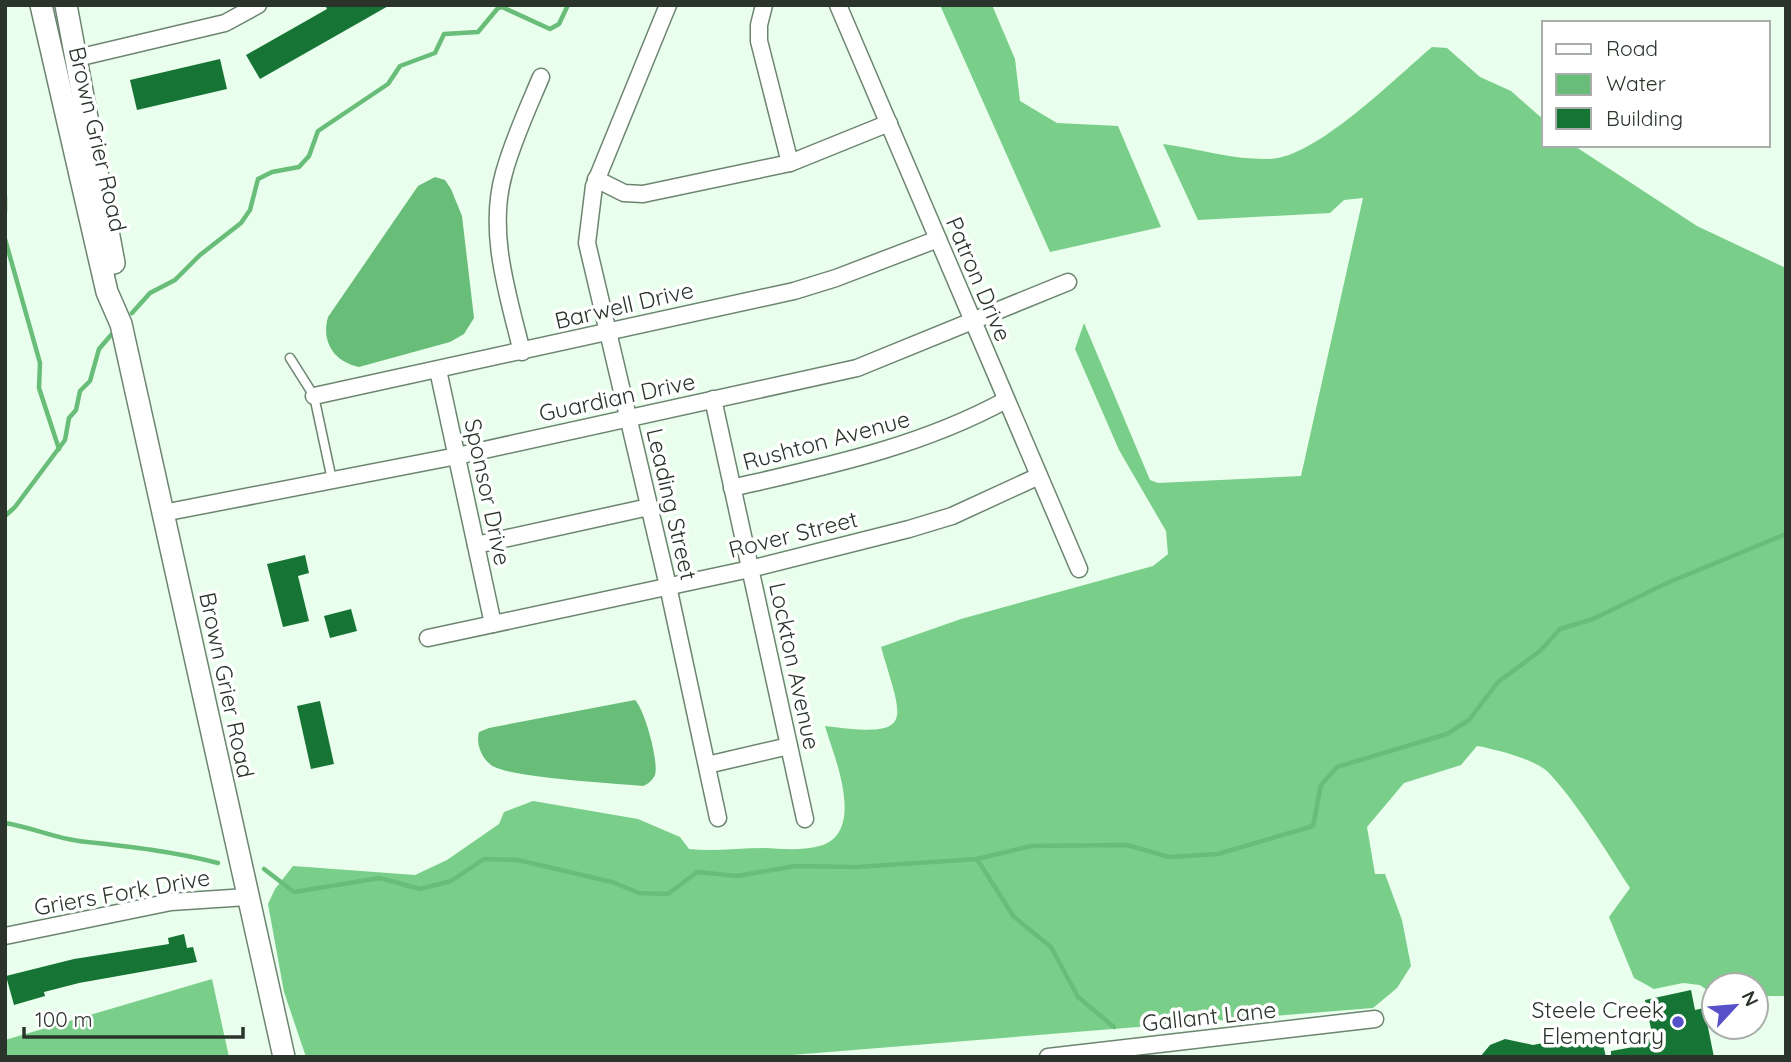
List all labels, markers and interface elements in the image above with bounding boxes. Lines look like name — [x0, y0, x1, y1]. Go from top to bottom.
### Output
legend — [1542, 21, 1770, 147]
text: Road — [1606, 35, 1658, 61]
street label: Brown Grier Road — [63, 44, 133, 234]
text: Water — [1606, 70, 1666, 96]
text: Building — [1606, 105, 1683, 131]
street label: Patron Drive — [940, 212, 1018, 346]
street label: Barwell Drive — [552, 275, 696, 335]
street label: Guardian Drive — [536, 366, 698, 428]
street label: Rushton Avenue — [739, 404, 913, 476]
street label: Sponsor Drive — [458, 416, 518, 568]
street label: Leading Street — [640, 425, 704, 583]
street label: Rover Street — [725, 504, 861, 564]
street label: Lockton Avenue — [763, 580, 827, 752]
street label: Brown Grier Road — [193, 590, 261, 780]
street label: Griers Fork Drive — [32, 862, 212, 922]
north arrow — [1700, 971, 1770, 1041]
text: N — [1736, 987, 1764, 1010]
street label: Gallant Lane — [1141, 995, 1277, 1037]
place label: Steele Creek Elementary — [1531, 995, 1664, 1050]
scale bar — [24, 996, 243, 1040]
text: 100 m — [35, 1006, 93, 1032]
marker: Steele Creek Elementary — [1670, 1014, 1686, 1030]

